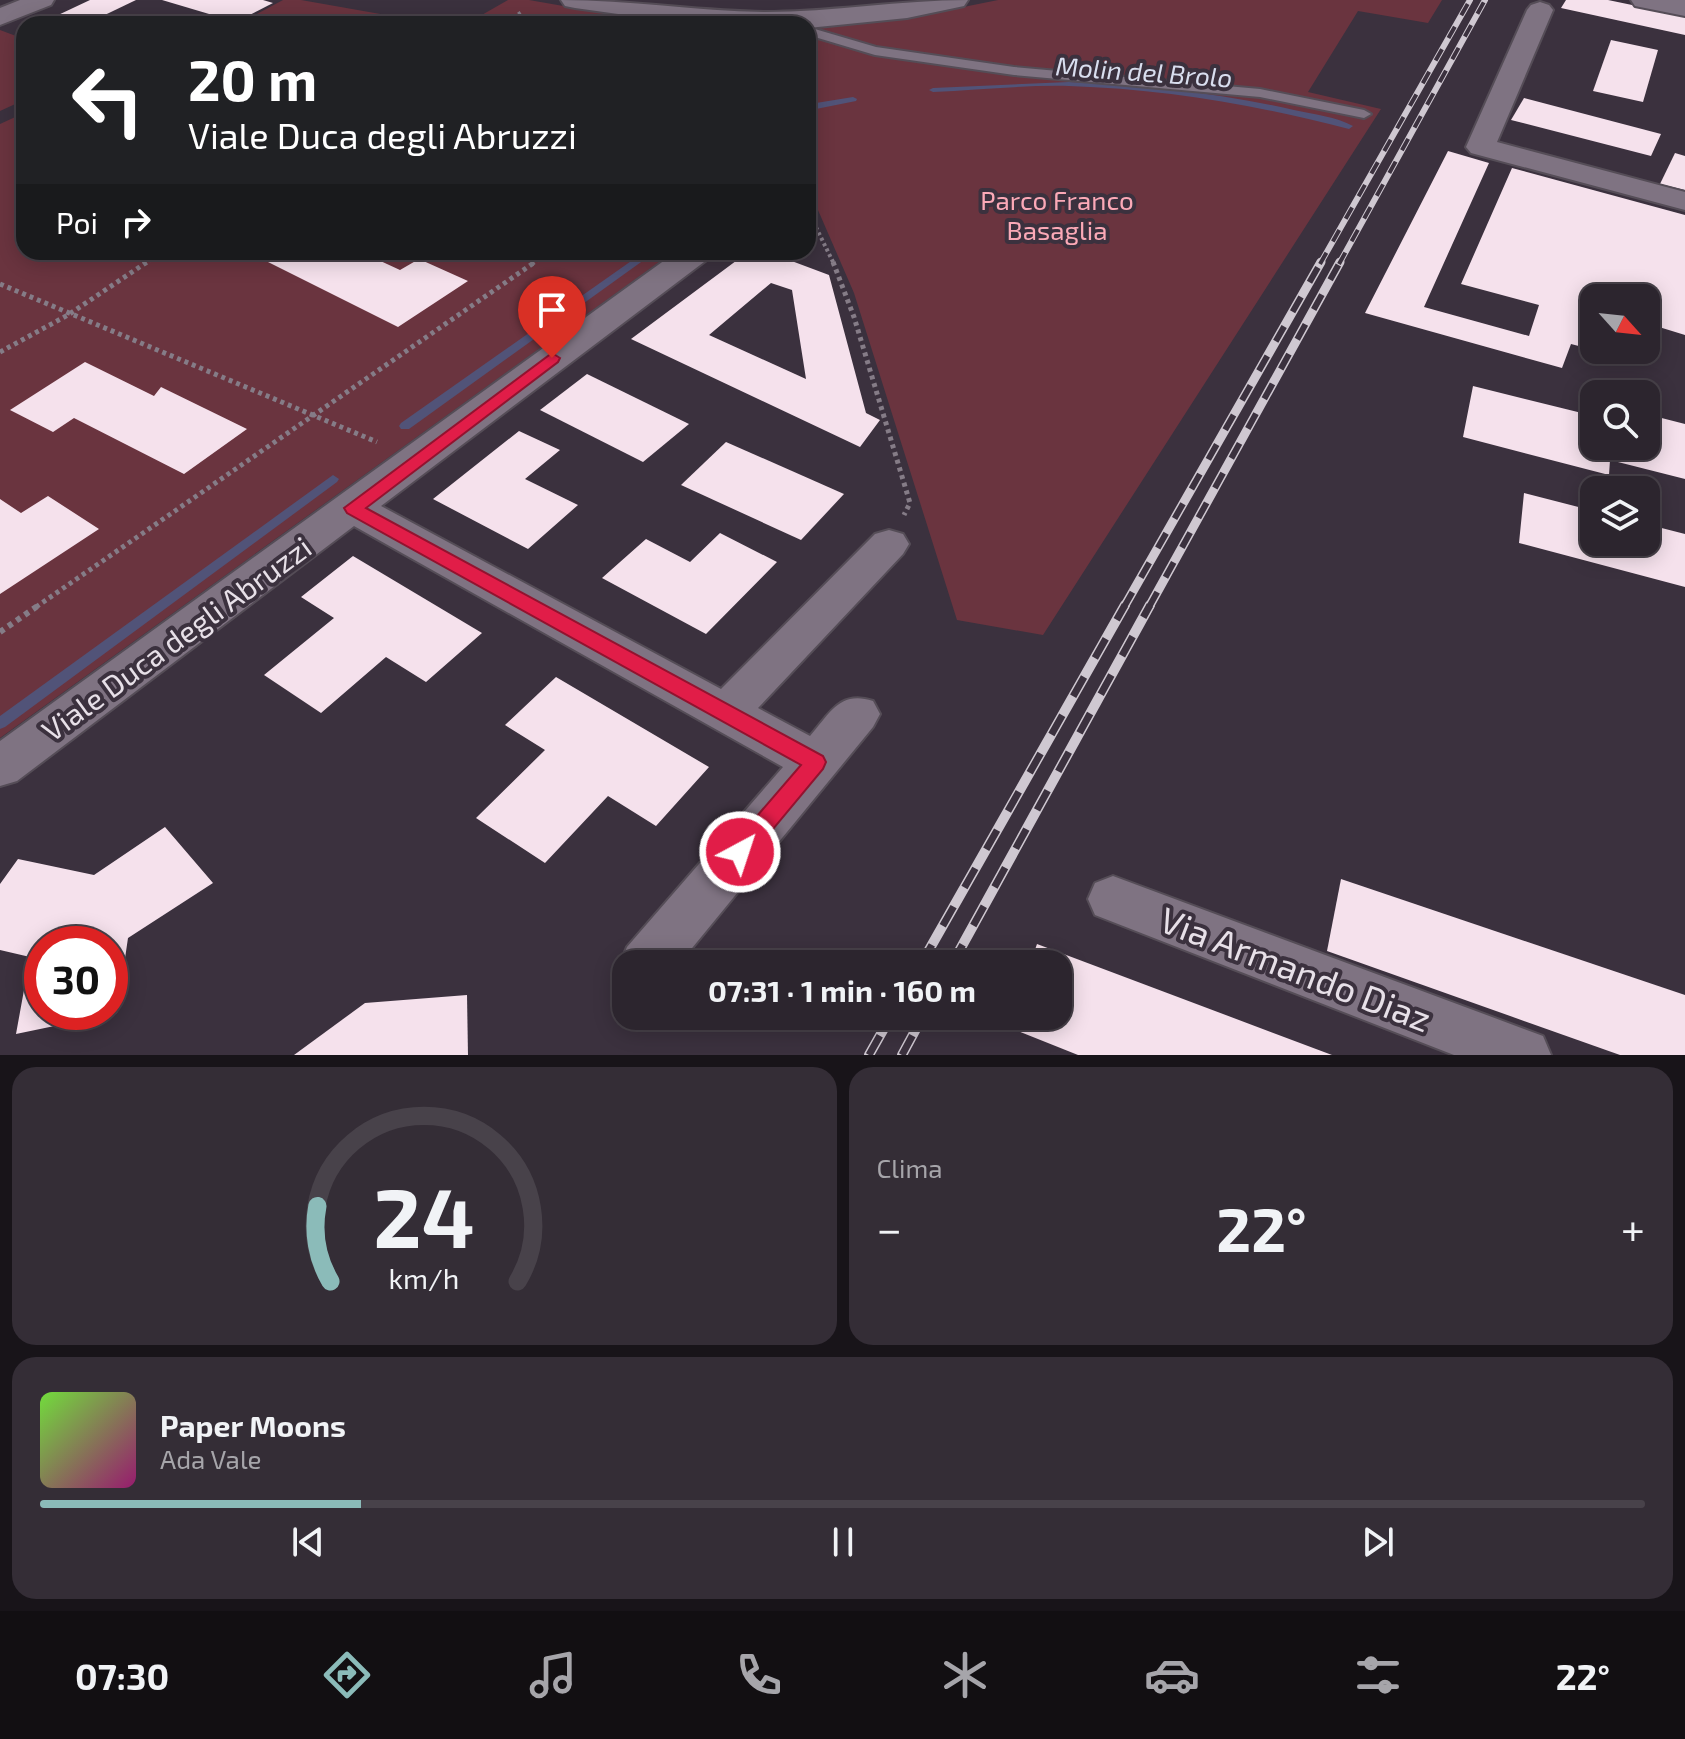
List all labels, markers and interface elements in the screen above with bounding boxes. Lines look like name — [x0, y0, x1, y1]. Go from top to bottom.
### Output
text: 20 m — [188, 45, 317, 112]
icon: left — [56, 48, 160, 152]
water label: Molin del Brolo — [1055, 49, 1233, 93]
text: Viale Duca degli Abruzzi — [188, 113, 577, 156]
park label: Parco Franco Basaglia — [980, 184, 1134, 245]
icon: right — [114, 200, 158, 244]
text: Poi — [56, 204, 98, 240]
pin — [518, 276, 586, 358]
north arrow — [1580, 284, 1660, 364]
map controls — [1580, 284, 1660, 556]
icon: arrive — [530, 288, 574, 332]
button: search — [1580, 380, 1660, 460]
button: layers — [1580, 476, 1660, 556]
street label: Viale Duca degli Abruzzi — [34, 528, 318, 748]
position arrow — [698, 810, 782, 894]
street label: Via Armando Diaz — [1154, 897, 1438, 1039]
speed limit sign: 30 — [24, 926, 128, 1030]
text: 07:31 · 1 min · 160 m — [708, 972, 976, 1008]
text: Clima — [877, 1152, 943, 1183]
text: 24 — [374, 1165, 475, 1265]
text: 22° — [1216, 1192, 1307, 1264]
text: − — [877, 1201, 902, 1254]
text: + — [1621, 1201, 1645, 1254]
text: km/h — [389, 1260, 460, 1295]
text: Paper Moons — [160, 1407, 346, 1443]
text: Ada Vale — [160, 1443, 262, 1474]
icon: previous — [286, 1520, 330, 1564]
icon: pause — [821, 1520, 865, 1564]
icon: next — [1356, 1520, 1400, 1564]
icon: directions — [319, 1647, 375, 1703]
icon: music — [525, 1647, 581, 1703]
icon: phone — [731, 1647, 787, 1703]
icon: climate — [937, 1647, 993, 1703]
icon: car — [1144, 1647, 1200, 1703]
icon: filters — [1350, 1647, 1406, 1703]
text: 07:30 — [75, 1654, 169, 1697]
text: 22° — [1556, 1654, 1610, 1697]

